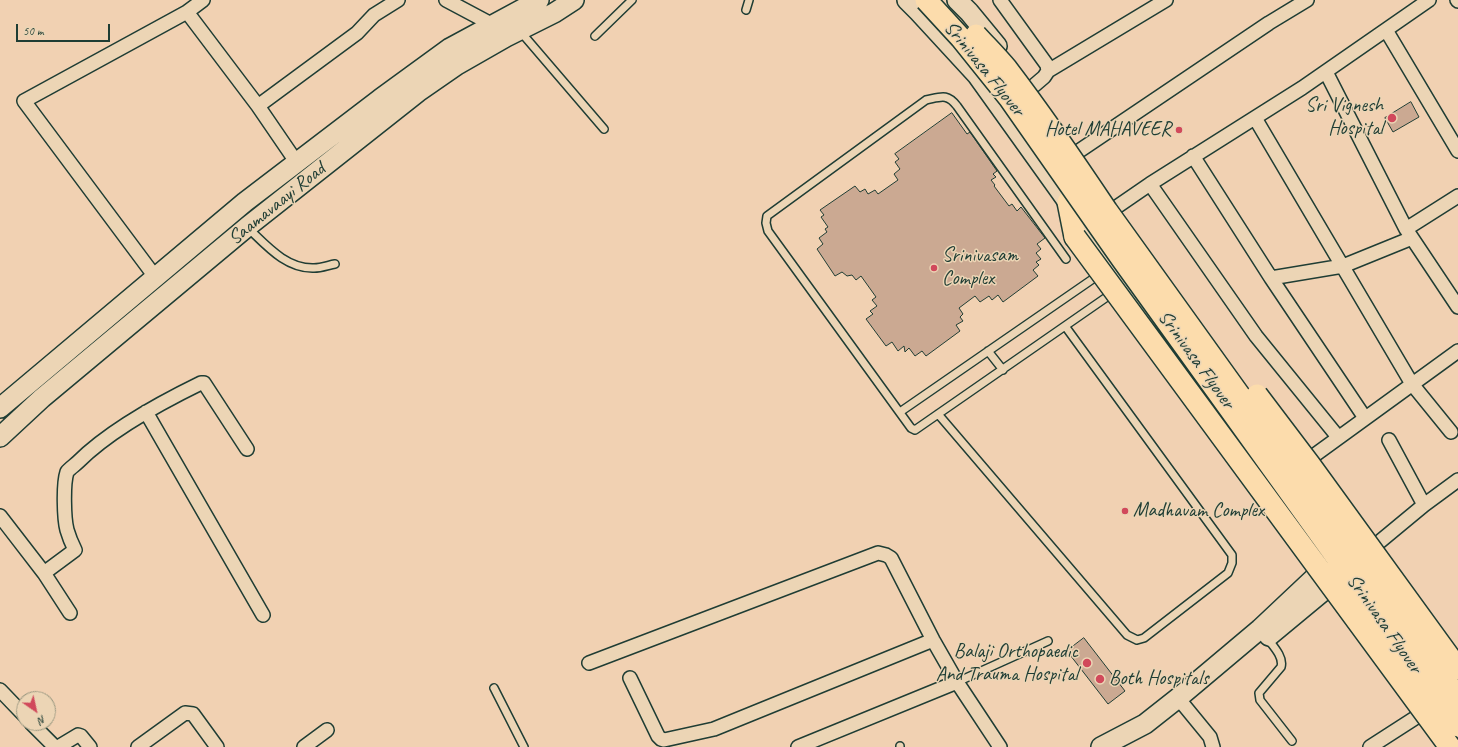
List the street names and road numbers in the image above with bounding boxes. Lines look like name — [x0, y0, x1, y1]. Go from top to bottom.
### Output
street label: Srinivasa Flyover — [938, 17, 1030, 121]
street label: Saamavaayi Road — [224, 158, 330, 250]
street label: Srinivasa Flyover — [1152, 306, 1240, 414]
street label: Srinivasa Flyover — [1341, 570, 1427, 678]

